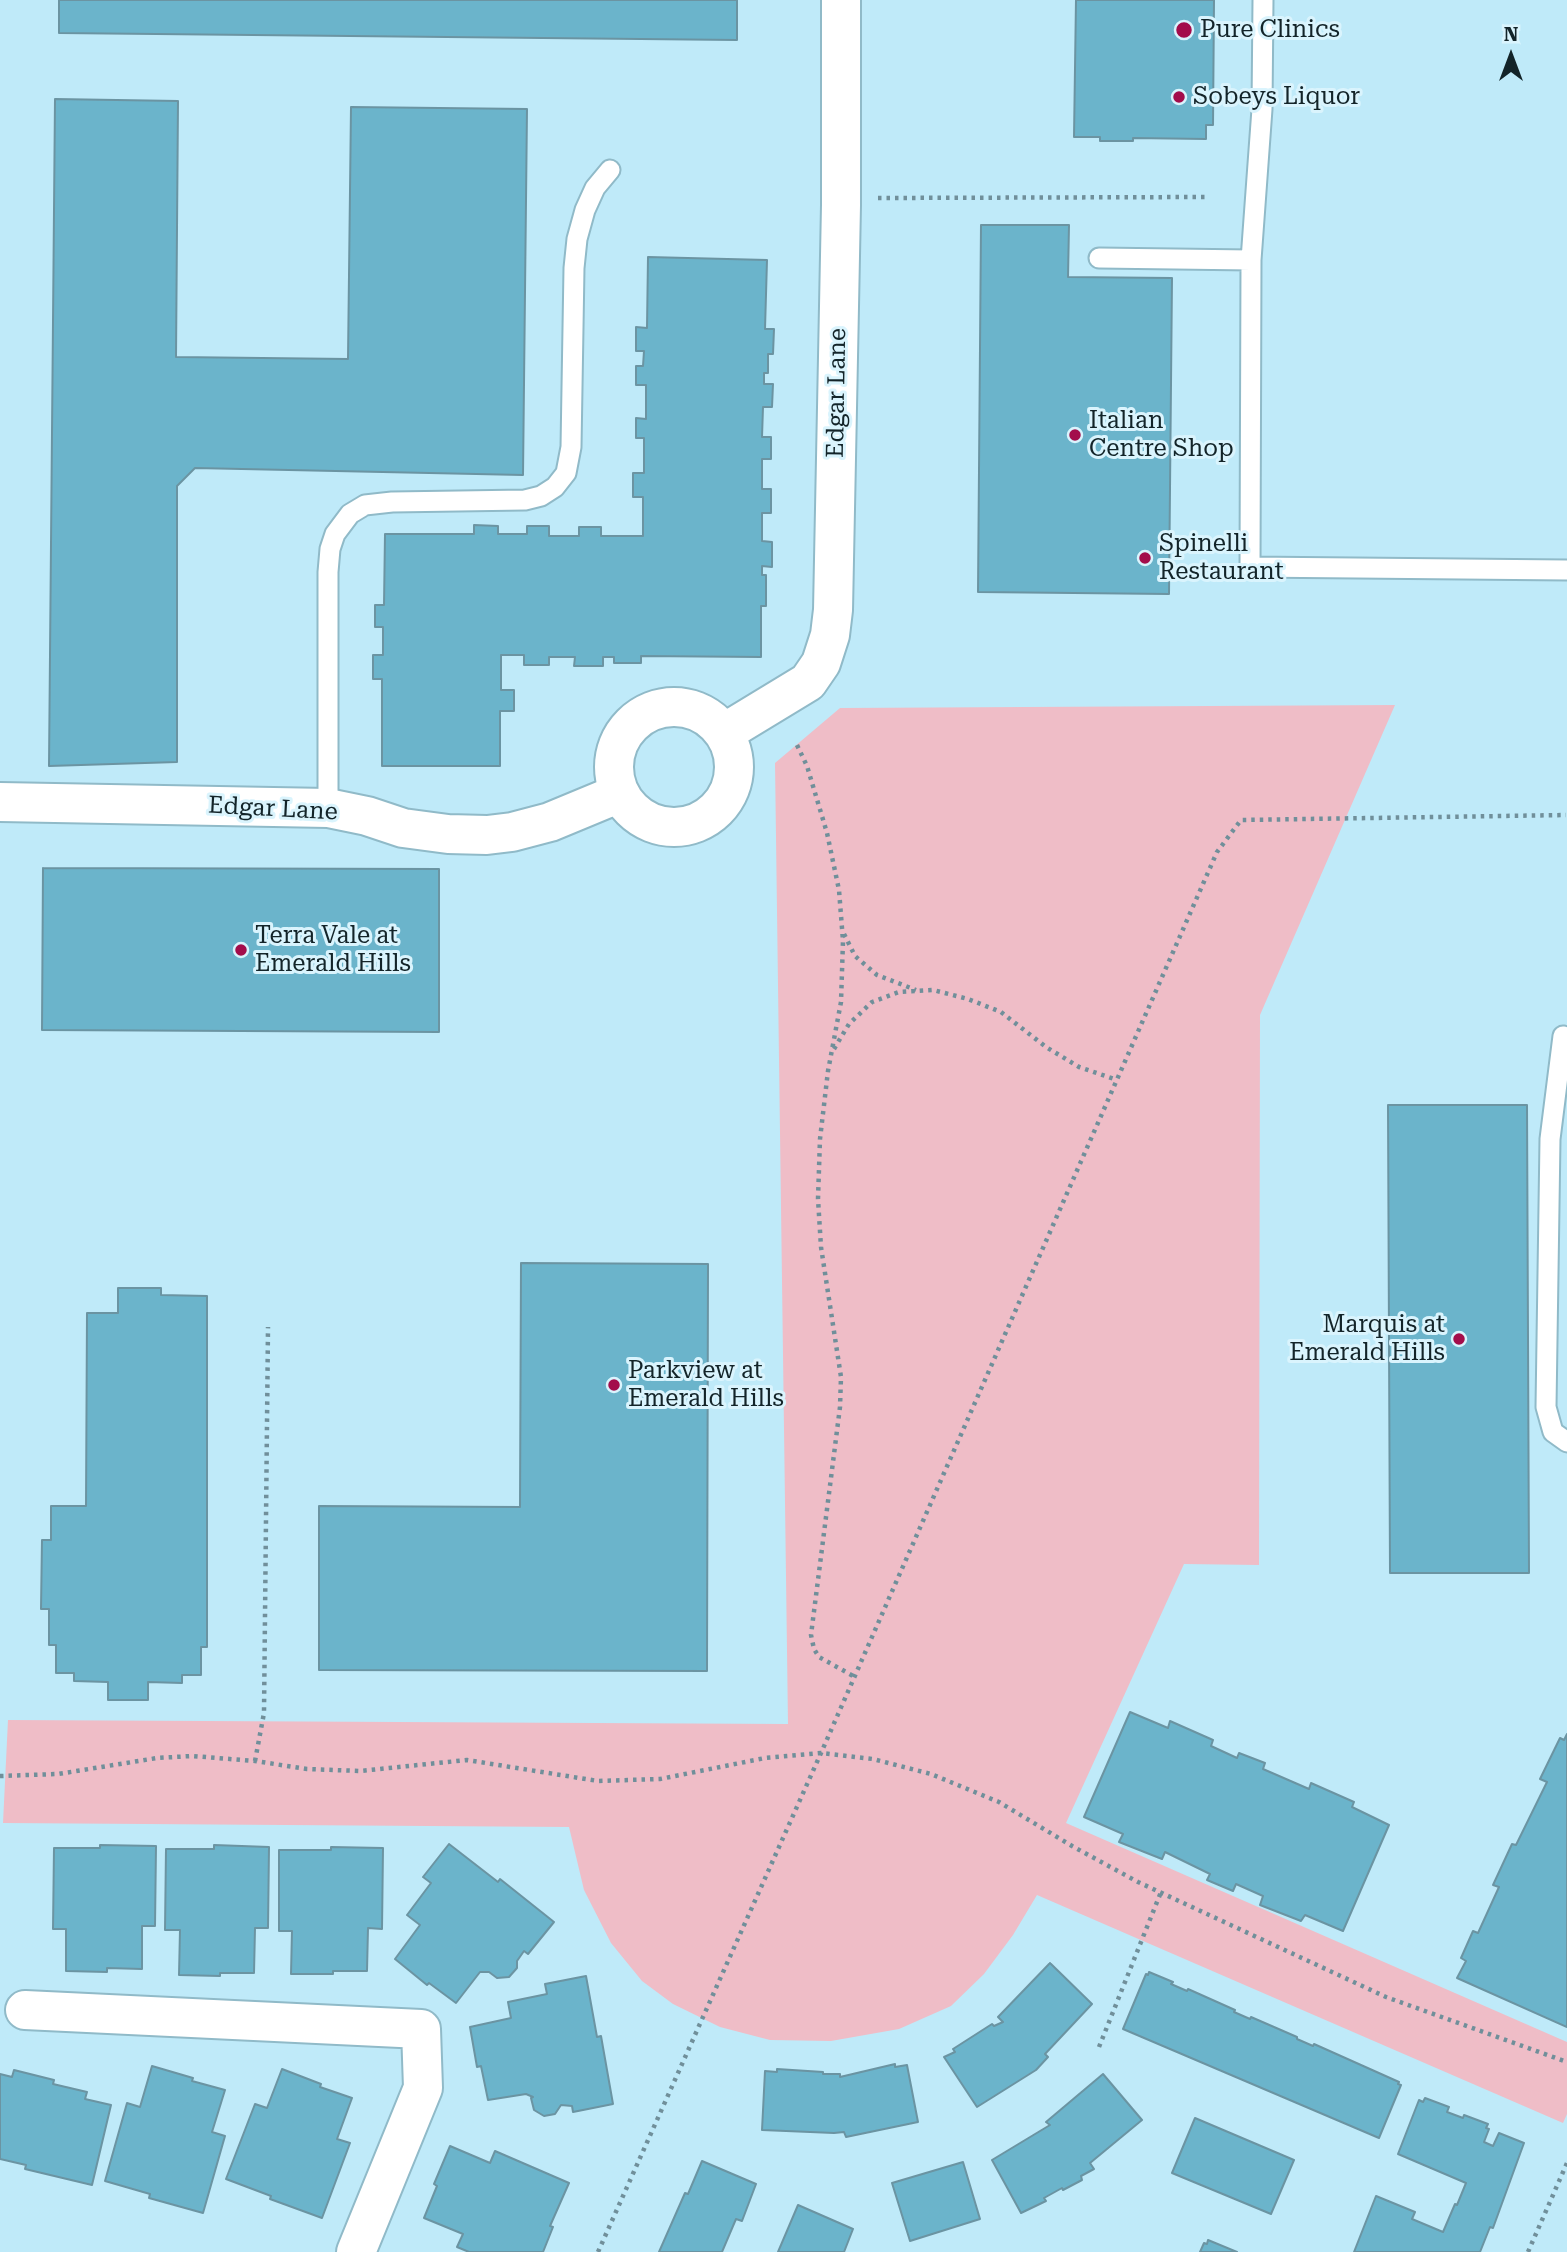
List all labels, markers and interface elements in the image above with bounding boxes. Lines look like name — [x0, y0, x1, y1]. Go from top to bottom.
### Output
place label: Pure Clinics — [1200, 16, 1340, 44]
marker: Pure Clinics — [1174, 20, 1194, 40]
north arrow — [1476, 21, 1546, 91]
text: N — [1504, 23, 1518, 46]
place label: Sobeys Liquor — [1193, 83, 1360, 111]
marker: Sobeys Liquor — [1171, 89, 1187, 105]
street label: Edgar Lane — [821, 328, 853, 458]
place label: Italian Centre Shop — [1089, 407, 1234, 463]
marker: Italian Centre Shop — [1067, 427, 1083, 443]
place label: Spinelli Restaurant — [1159, 530, 1284, 586]
marker: Spinelli Restaurant — [1137, 550, 1153, 566]
street label: Edgar Lane — [207, 791, 339, 827]
place label: Terra Vale at Emerald Hills — [255, 922, 411, 978]
marker: Terra Vale at Emerald Hills — [233, 942, 249, 958]
place label: Marquis at Emerald Hills — [1289, 1311, 1445, 1367]
marker: Marquis at Emerald Hills — [1451, 1331, 1467, 1347]
place label: Parkview at Emerald Hills — [628, 1357, 784, 1413]
marker: Parkview at Emerald Hills — [606, 1377, 622, 1393]

